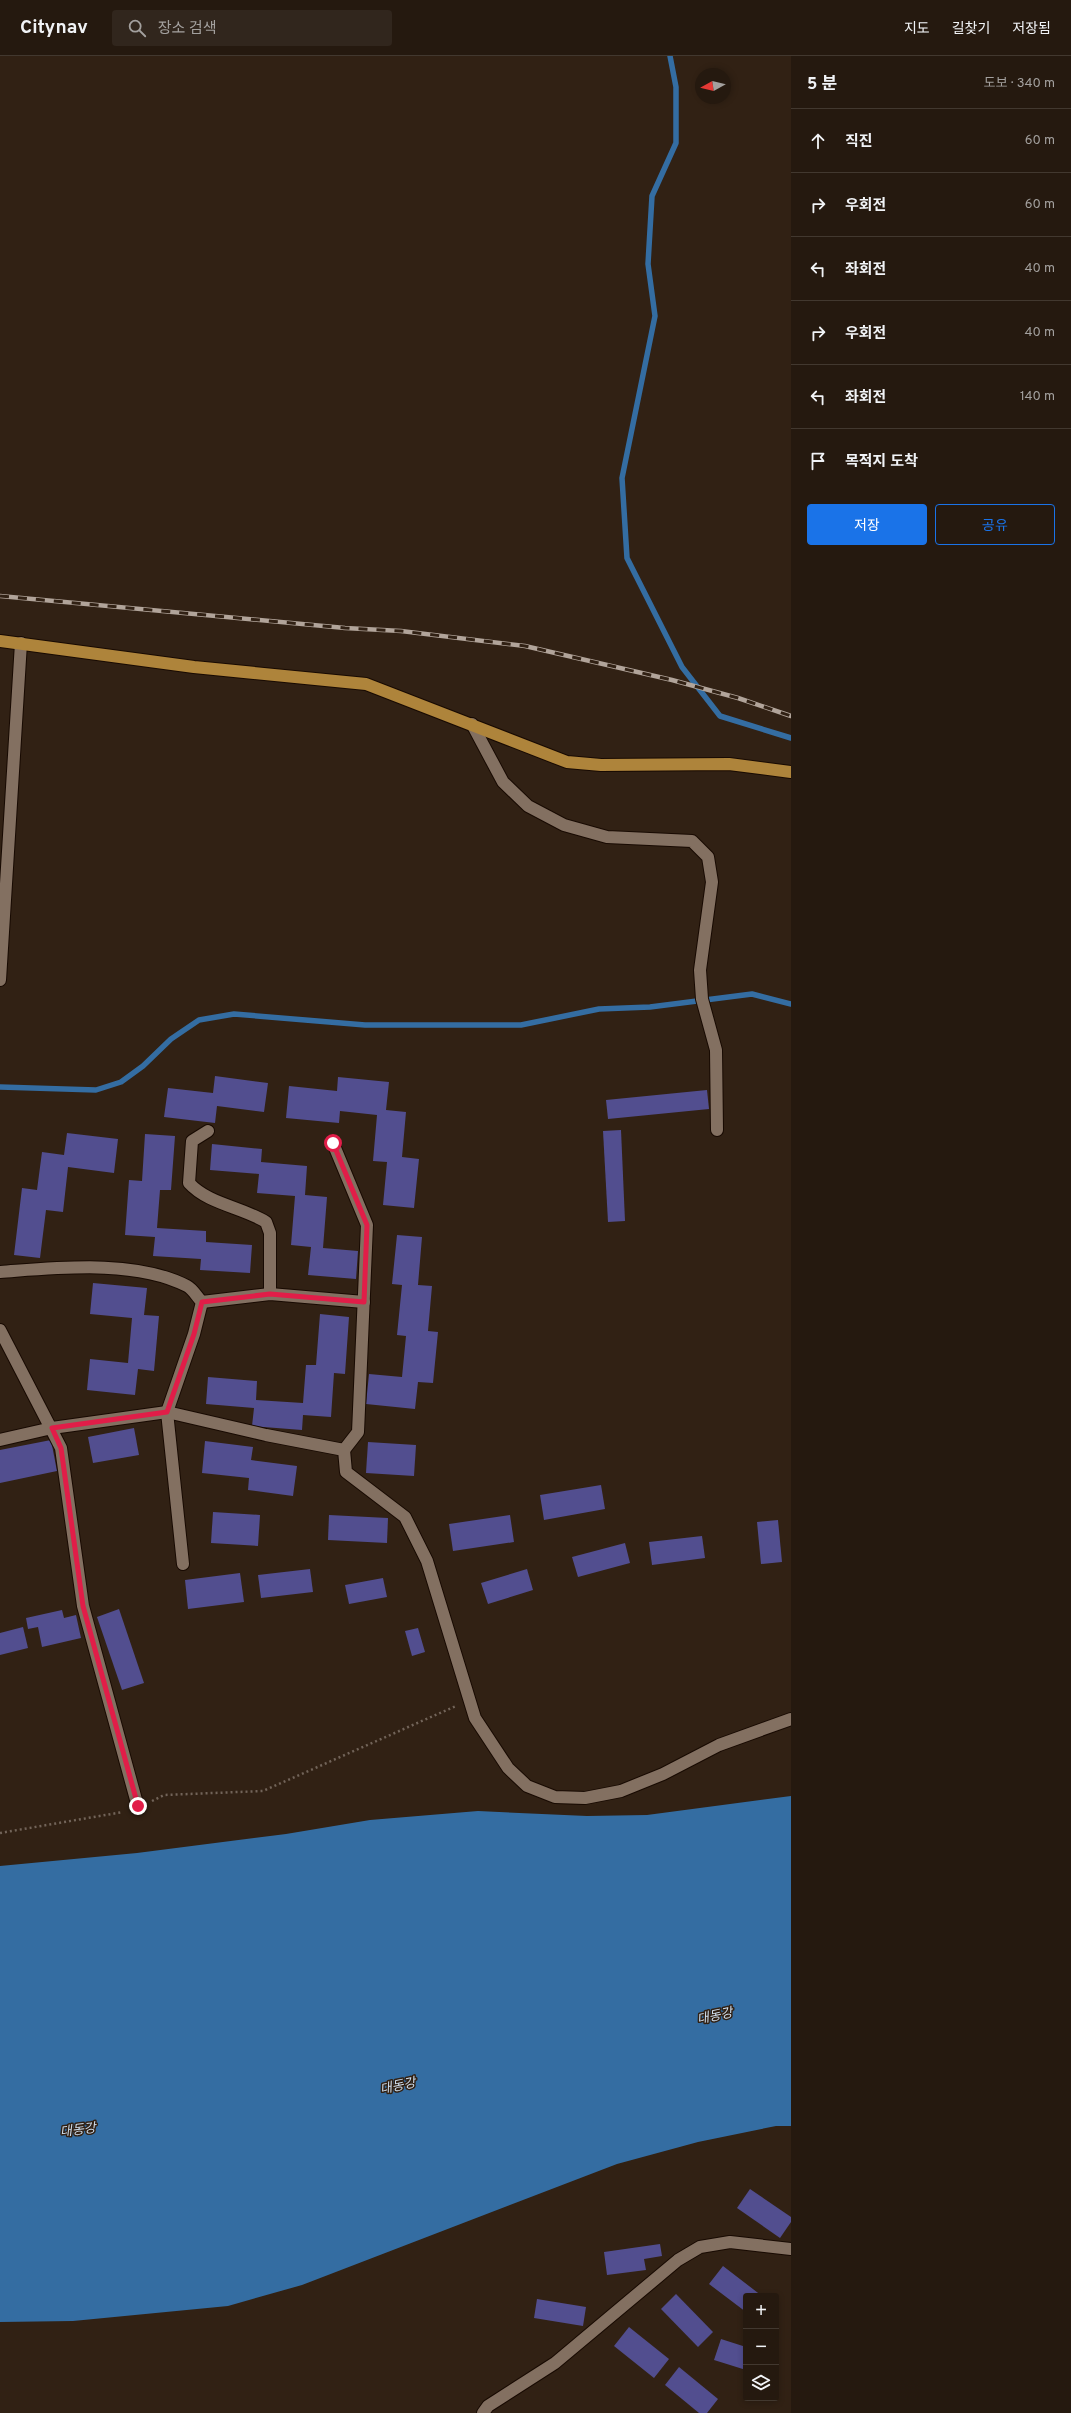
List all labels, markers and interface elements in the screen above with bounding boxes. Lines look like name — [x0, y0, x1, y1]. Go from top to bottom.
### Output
search box — [112, 10, 392, 46]
text: Citynav — [20, 16, 88, 40]
icon: search — [126, 17, 148, 39]
text: 장소 검색 — [158, 20, 217, 39]
text: 지도 — [904, 21, 930, 38]
text: 길찾기 — [952, 21, 990, 38]
text: 저장됨 — [1012, 21, 1051, 38]
north arrow — [695, 68, 731, 104]
text: 5 분 — [807, 74, 837, 96]
text: 도보 · 340 m — [984, 76, 1055, 92]
icon: ahead — [807, 130, 829, 152]
text: 직진 — [845, 133, 873, 152]
text: 60 m — [1025, 133, 1055, 149]
icon: right — [807, 194, 829, 216]
text: 우회전 — [845, 197, 886, 216]
text: 60 m — [1025, 197, 1055, 213]
icon: left — [807, 258, 829, 280]
text: 좌회전 — [845, 261, 886, 280]
text: 40 m — [1025, 261, 1055, 277]
icon: right — [807, 322, 829, 344]
text: 우회전 — [845, 325, 886, 344]
text: 40 m — [1025, 325, 1055, 341]
icon: left — [807, 386, 829, 408]
text: 좌회전 — [845, 389, 886, 408]
text: 140 m — [1020, 389, 1055, 405]
icon: arrive — [807, 450, 829, 472]
text: 목적지 도착 — [845, 453, 918, 472]
button: 저장 — [807, 504, 927, 545]
button: 공유 — [935, 504, 1055, 545]
route start — [324, 1134, 342, 1152]
route end — [129, 1797, 147, 1815]
water label: 대동강 — [696, 2005, 736, 2029]
water label: 대동강 — [379, 2075, 419, 2099]
water label: 대동강 — [59, 2121, 99, 2141]
map controls — [743, 2293, 779, 2401]
button: + — [743, 2293, 779, 2329]
button: − — [743, 2329, 779, 2365]
button: layers — [743, 2365, 779, 2401]

